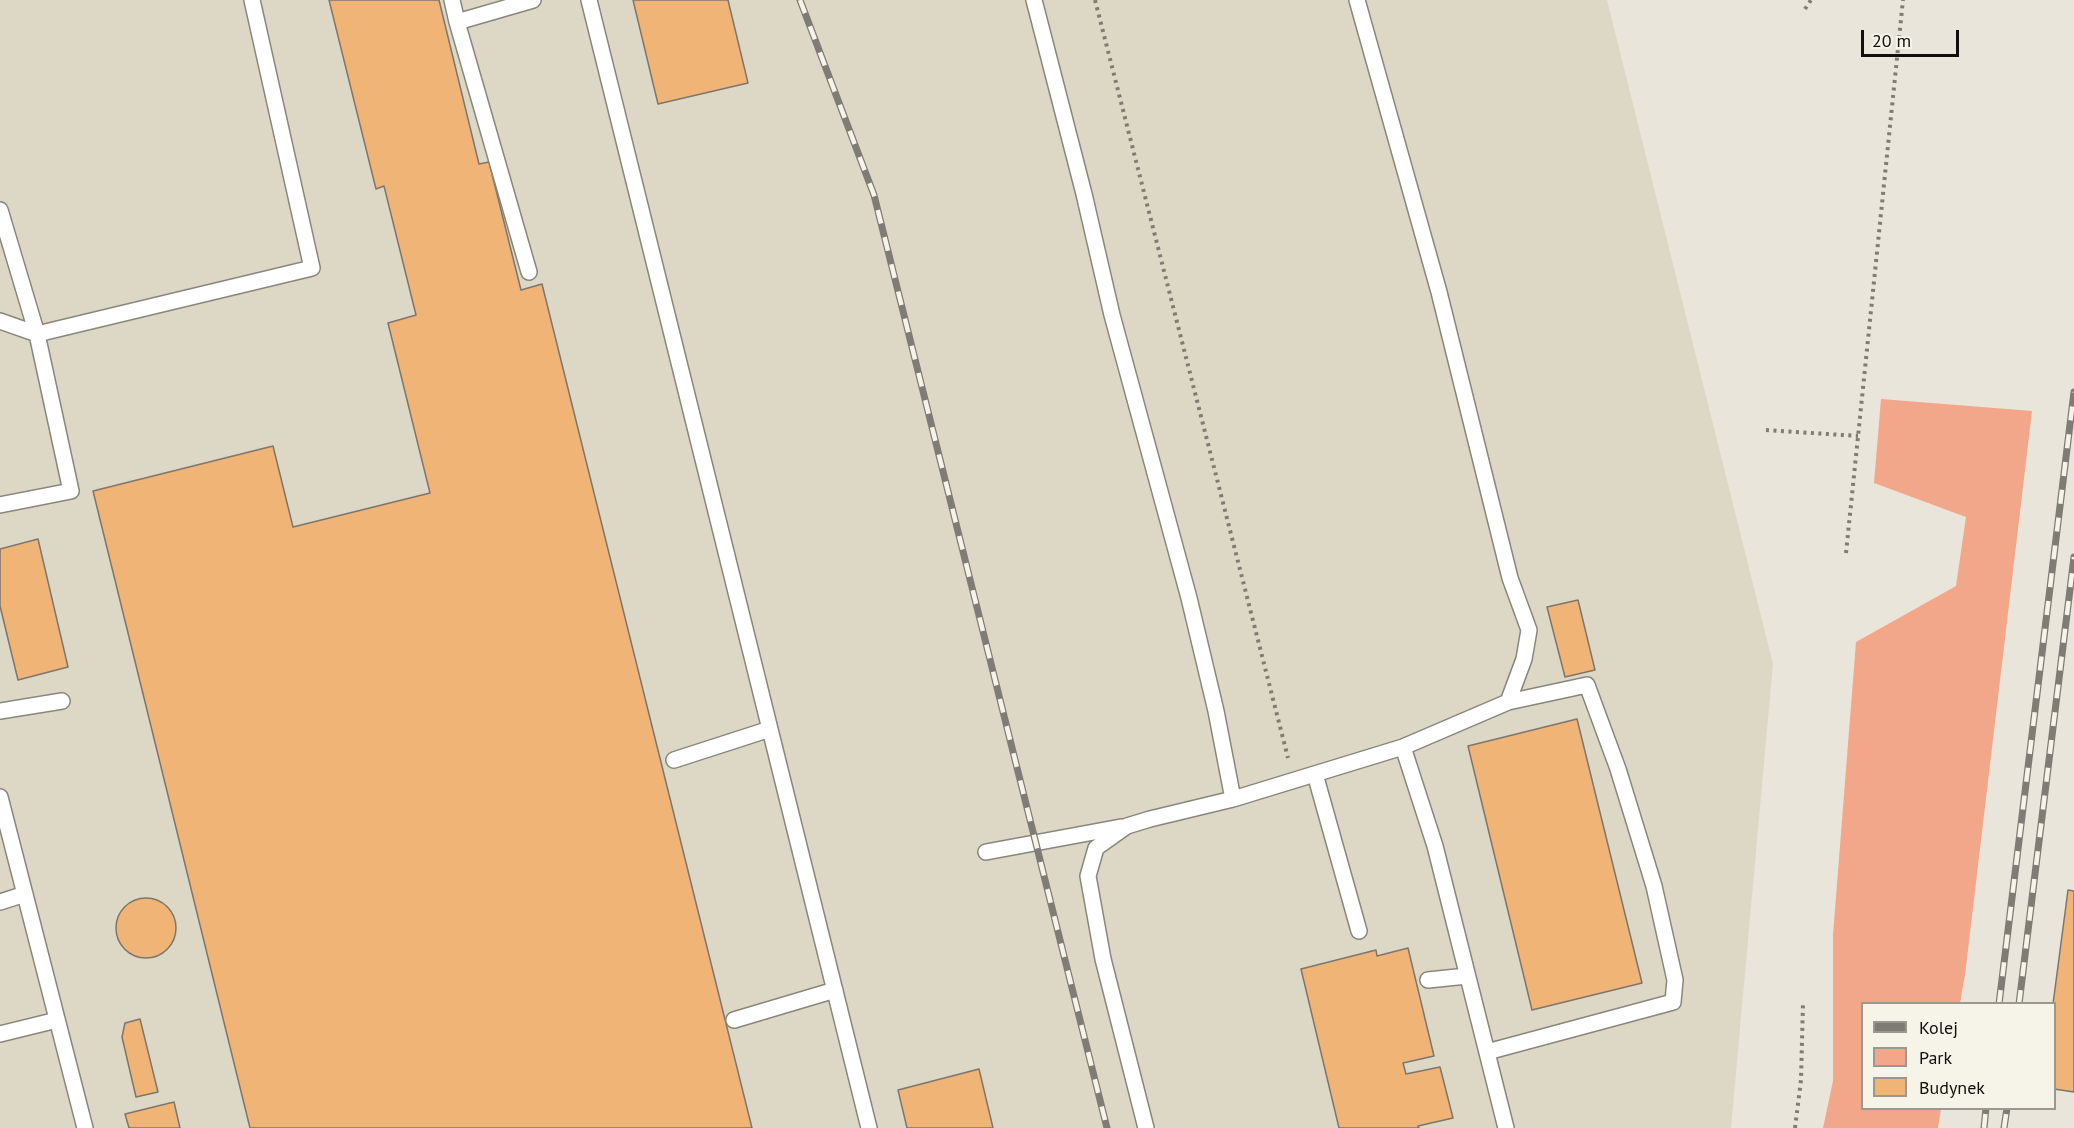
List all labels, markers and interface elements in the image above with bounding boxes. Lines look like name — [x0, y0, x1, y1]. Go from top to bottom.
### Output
scale bar — [1864, 18, 1962, 56]
text: 20 m — [1872, 29, 1911, 52]
legend — [1861, 1002, 2056, 1110]
text: Kolej — [1919, 1016, 1958, 1039]
text: Park — [1919, 1046, 1952, 1069]
text: Budynek — [1919, 1076, 1985, 1099]

